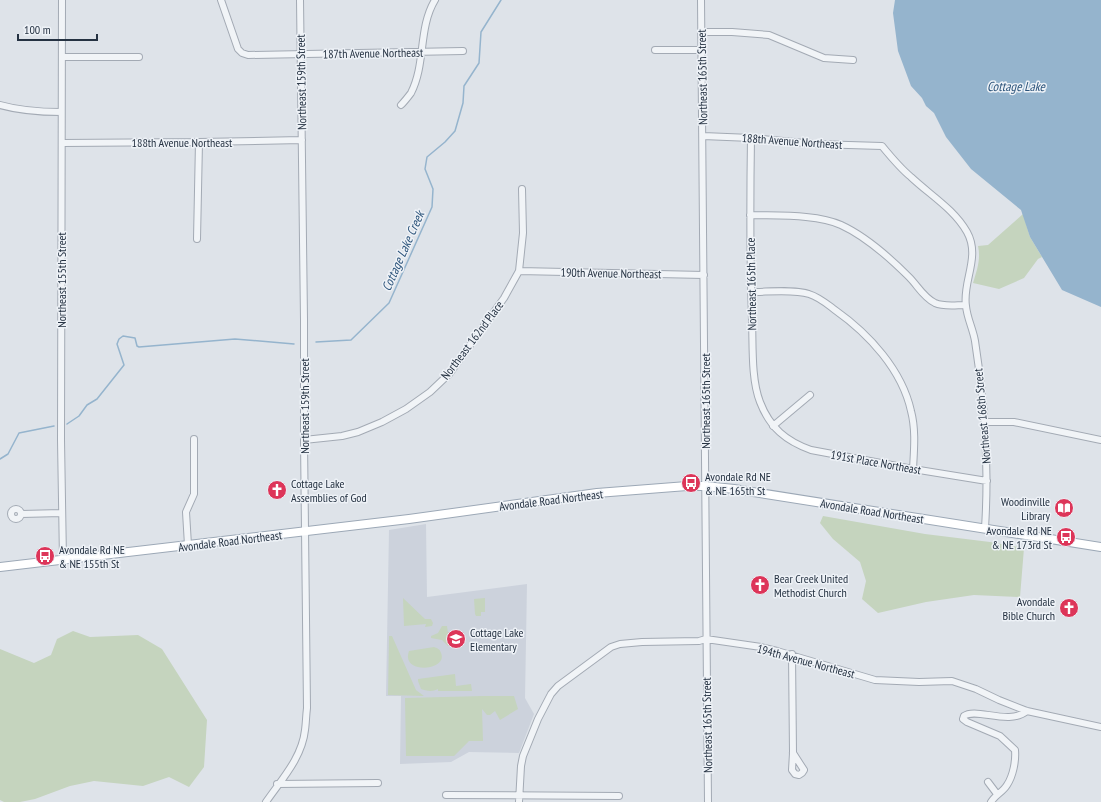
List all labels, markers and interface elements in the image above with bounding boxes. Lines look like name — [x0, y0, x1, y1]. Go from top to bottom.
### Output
scale bar — [18, 16, 97, 42]
text: 100 m — [24, 22, 51, 37]
street label: Northeast 165th Street — [694, 28, 710, 125]
street label: Northeast 159th Street — [293, 33, 309, 130]
street label: 187th Avenue Northeast — [323, 45, 424, 61]
water label: Cottage Lake — [987, 78, 1047, 95]
street label: 188th Avenue Northeast — [741, 130, 843, 152]
street label: 188th Avenue Northeast — [132, 135, 233, 150]
water label: Cottage Lake Creek — [378, 207, 429, 294]
street label: Northeast 155th Street — [54, 231, 69, 328]
street label: Northeast 165th Place — [743, 237, 759, 331]
street label: 190th Avenue Northeast — [560, 265, 662, 281]
street label: Northeast 162nd Place — [438, 298, 507, 382]
street label: Northeast 165th Street — [698, 352, 713, 449]
street label: Northeast 159th Street — [297, 357, 312, 454]
street label: Northeast 168th Street — [970, 367, 994, 464]
street label: 191st Place Northeast — [830, 447, 923, 477]
place label: Avondale Rd NE & NE 165th St — [705, 469, 771, 498]
bus stop icon: Avondale Rd NE & NE 165th St — [680, 472, 702, 494]
place label: Cottage Lake Assemblies of God — [291, 476, 367, 505]
church icon: Cottage Lake Assemblies of God — [266, 479, 288, 501]
street label: Avondale Road Northeast — [498, 486, 605, 514]
place label: Woodinville Library — [1001, 494, 1050, 523]
street label: Avondale Road Northeast — [819, 495, 926, 527]
library icon: Woodinville Library — [1053, 497, 1075, 519]
place label: Avondale Rd NE & NE 173rd St — [986, 523, 1053, 552]
bus stop icon: Avondale Rd NE & NE 173rd St — [1055, 526, 1077, 548]
street label: Avondale Road Northeast — [177, 527, 284, 555]
place label: Avondale Rd NE & NE 155th St — [59, 542, 125, 571]
bus stop icon: Avondale Rd NE & NE 155th St — [34, 545, 56, 567]
place label: Bear Creek United Methodist Church — [774, 571, 848, 600]
church icon: Bear Creek United Methodist Church — [749, 574, 771, 596]
place label: Avondale Bible Church — [1002, 594, 1055, 623]
church icon: Avondale Bible Church — [1058, 597, 1080, 619]
place label: Cottage Lake Elementary — [470, 625, 524, 654]
school or university icon: Cottage Lake Elementary — [445, 628, 467, 650]
street label: 194th Avenue Northeast — [755, 641, 857, 681]
street label: Northeast 165th Street — [699, 676, 715, 773]

